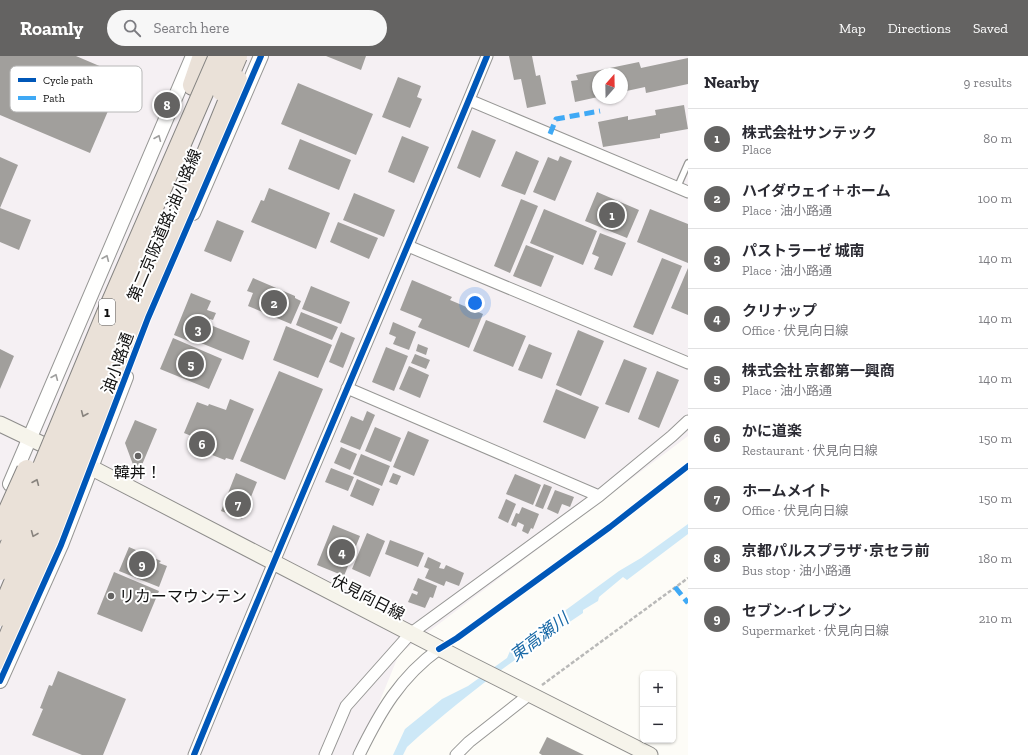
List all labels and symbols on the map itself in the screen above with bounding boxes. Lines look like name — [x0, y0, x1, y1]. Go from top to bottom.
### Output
legend — [10, 66, 142, 112]
north arrow — [592, 68, 628, 104]
text: Cycle path — [43, 74, 94, 87]
pin: 8 — [154, 90, 180, 120]
text: Path — [43, 92, 66, 105]
one-way arrow — [153, 135, 161, 142]
street label: 第二京阪道路;油小路線 — [124, 146, 205, 304]
pin: 1 — [599, 200, 625, 230]
one-way arrow — [102, 254, 110, 261]
pin: 2 — [261, 288, 287, 318]
your location — [465, 293, 485, 313]
road number: 1 — [99, 299, 115, 325]
pin: 3 — [185, 314, 211, 344]
street label: 油小路通 — [98, 330, 137, 396]
pin: 5 — [178, 349, 204, 379]
one-way arrow — [51, 374, 59, 381]
one-way arrow — [81, 410, 89, 417]
pin: 6 — [189, 429, 215, 459]
marker: 韓丼！ — [133, 451, 143, 461]
place label: 韓丼！ — [114, 463, 162, 482]
one-way arrow — [32, 479, 40, 486]
pin: 7 — [225, 489, 251, 519]
one-way arrow — [31, 530, 39, 537]
pin: 4 — [329, 537, 355, 567]
pin: 9 — [129, 549, 155, 579]
street label: 伏見向日線 — [328, 571, 408, 624]
place label: リカーマウンテン — [119, 587, 247, 606]
marker: リカーマウンテン — [106, 591, 116, 601]
water label: 東高瀬川 — [506, 607, 574, 665]

